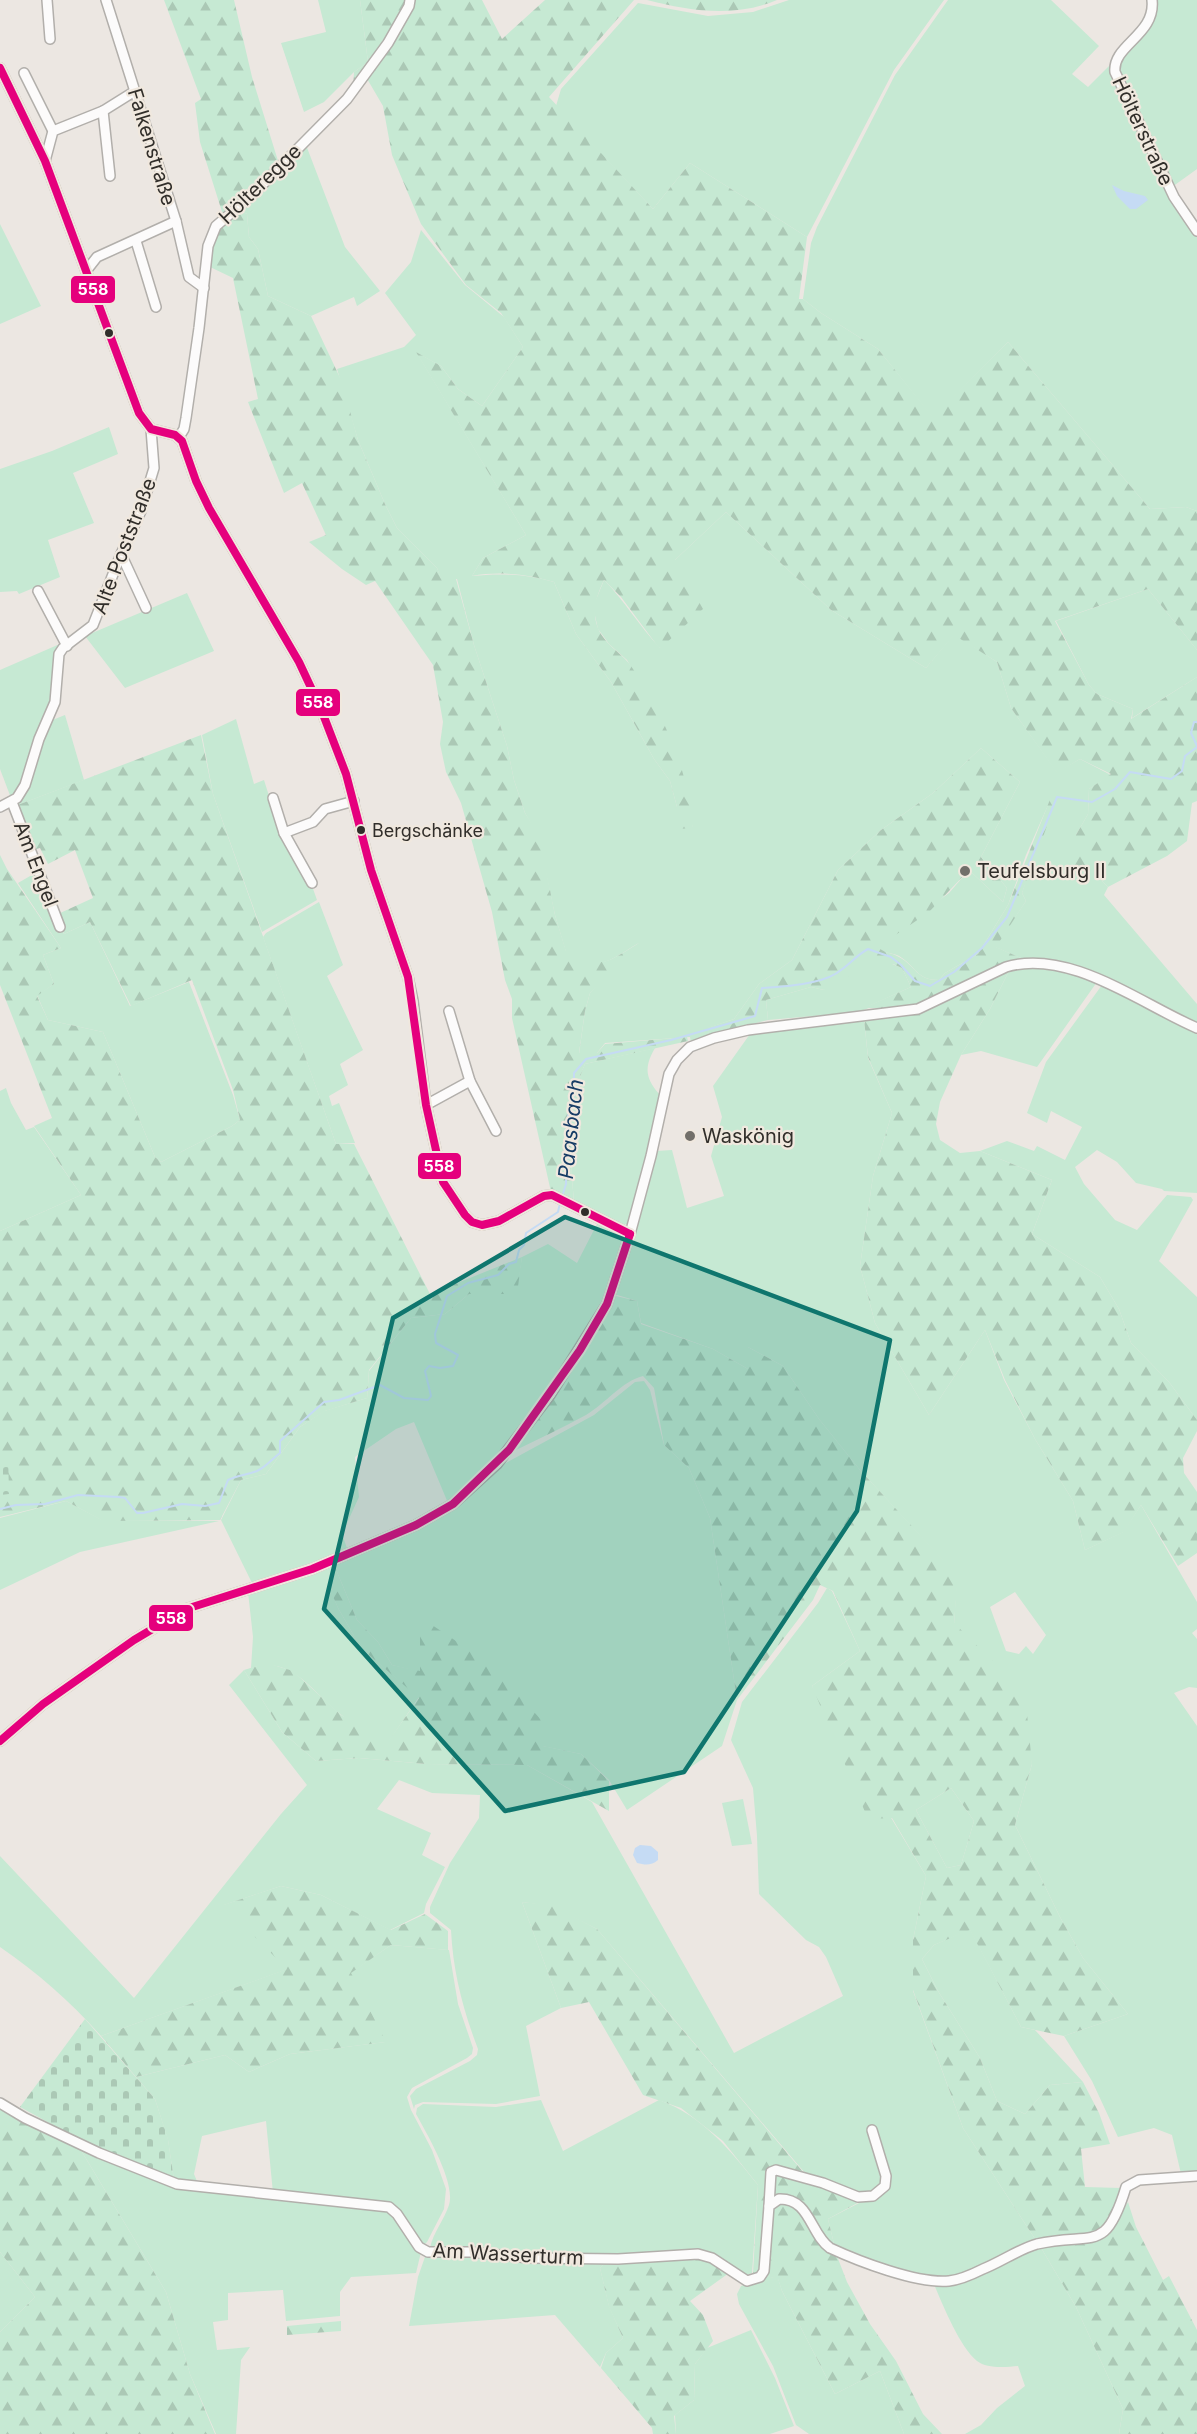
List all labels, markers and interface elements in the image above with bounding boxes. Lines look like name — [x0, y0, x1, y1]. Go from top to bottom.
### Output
street label: Hölterstraße — [1107, 73, 1179, 189]
street label: Falkenstraße — [123, 86, 181, 208]
street label: Hölteregge — [214, 139, 306, 229]
line badge: 558 — [70, 275, 116, 304]
text: 558 — [78, 279, 108, 299]
unlabelled marker — [103, 327, 115, 339]
street label: Alte Poststraße — [87, 474, 161, 618]
line badge: 558 — [295, 688, 341, 717]
text: 558 — [303, 692, 333, 712]
street label: Am Engel — [9, 818, 63, 910]
place label: Bergschänke — [372, 820, 483, 841]
marker: Bergschänke — [355, 824, 367, 836]
place label: Teufelsburg II — [977, 859, 1106, 883]
marker: Teufelsburg II — [958, 864, 972, 878]
water label: Paasbach — [553, 1078, 588, 1180]
place label: Waskönig — [702, 1124, 794, 1148]
marker: Waskönig — [683, 1129, 697, 1143]
line badge: 558 — [417, 1152, 462, 1180]
text: 558 — [424, 1156, 454, 1176]
unlabelled marker — [579, 1206, 591, 1218]
line badge: 558 — [148, 1604, 194, 1632]
text: 558 — [156, 1608, 186, 1628]
street label: Am Wasserturm — [432, 2238, 584, 2270]

